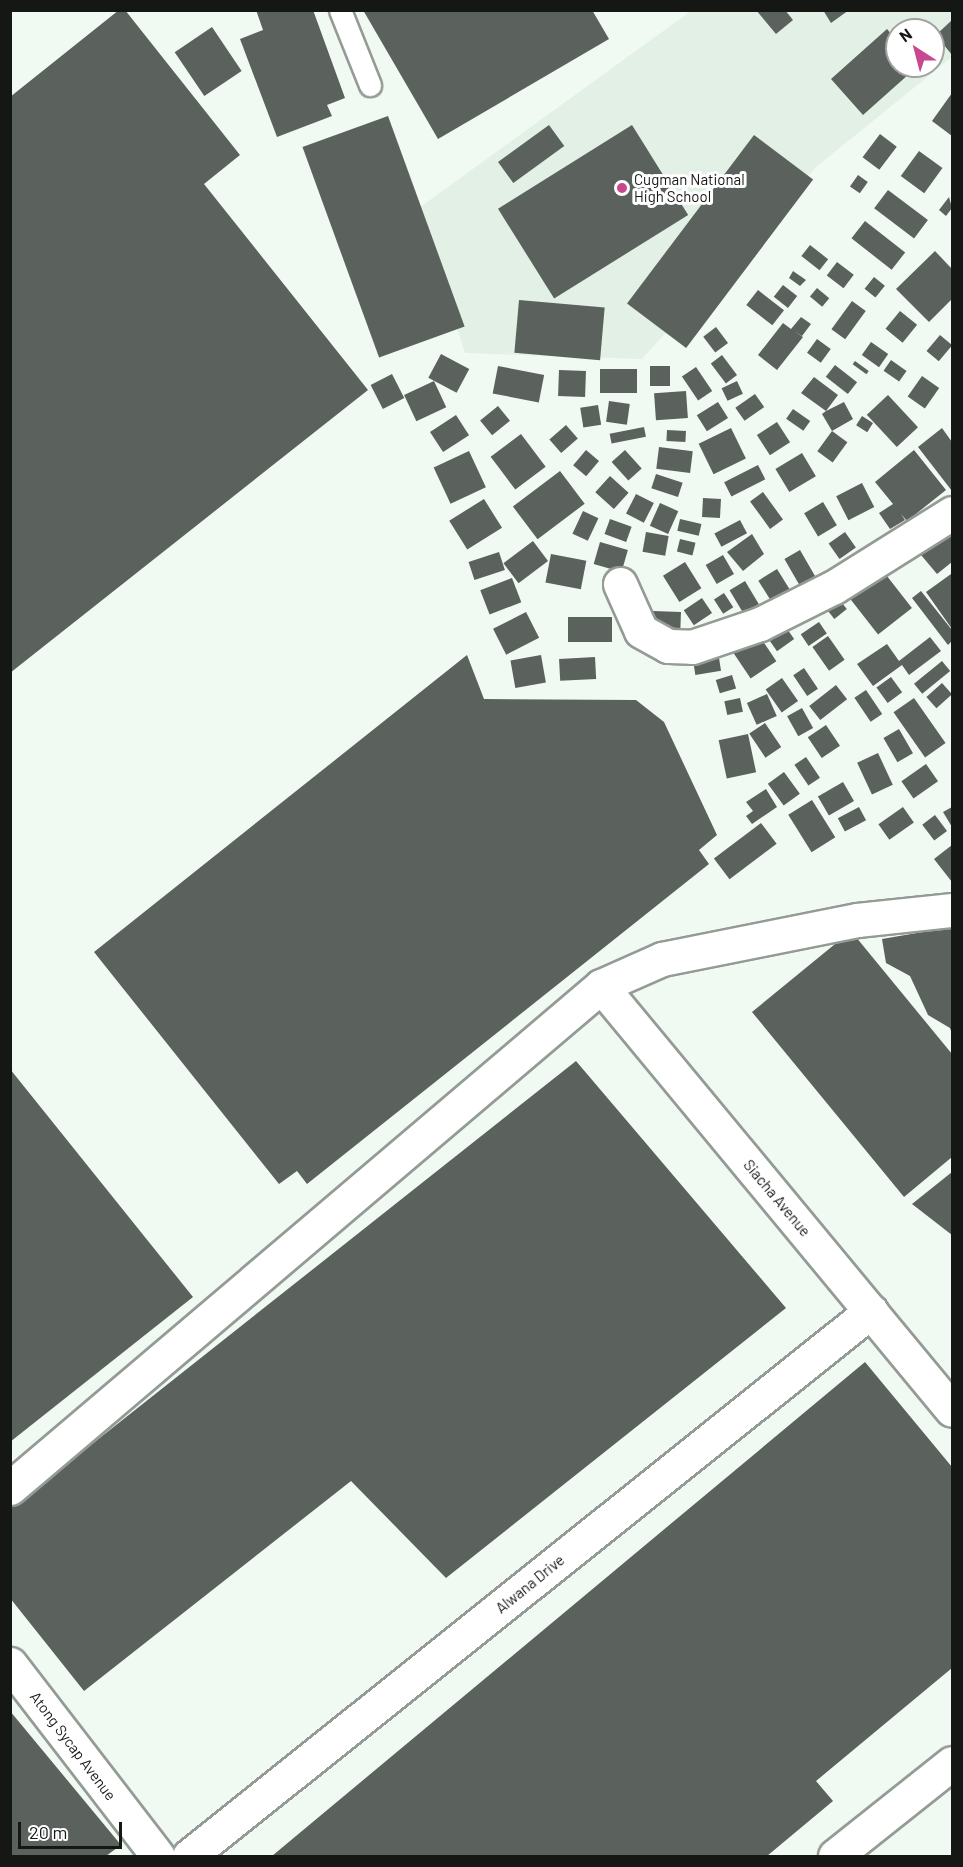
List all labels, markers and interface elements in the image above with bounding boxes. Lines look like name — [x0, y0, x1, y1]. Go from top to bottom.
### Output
north arrow — [885, 18, 945, 78]
text: N — [895, 24, 915, 45]
place label: Cugman National High School — [634, 170, 745, 205]
marker: Cugman National High School — [615, 181, 629, 195]
street label: Siacha Avenue — [740, 1156, 814, 1240]
street label: Alwana Drive — [492, 1551, 568, 1617]
street label: Atong Sycap Avenue — [26, 1688, 120, 1804]
scale bar — [21, 1810, 124, 1848]
text: 20 m — [29, 1821, 67, 1843]

